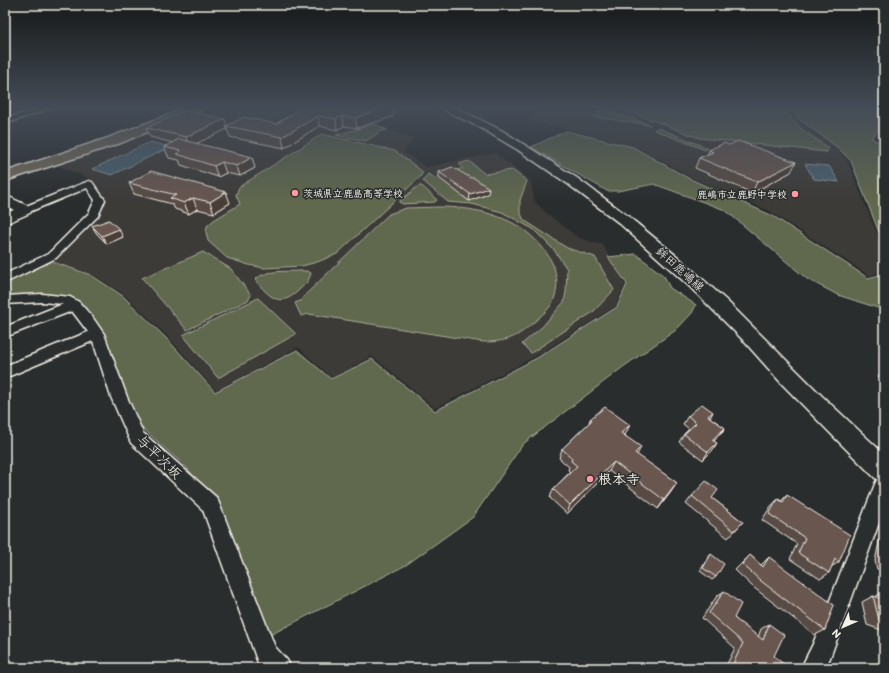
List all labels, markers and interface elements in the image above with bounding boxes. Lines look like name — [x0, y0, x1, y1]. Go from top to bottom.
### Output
place label: 茨城県立鹿島高等学校 — [303, 187, 403, 200]
marker: 茨城県立鹿島高等学校 — [290, 188, 300, 198]
place label: 鹿嶋市立鹿野中学校 — [697, 188, 787, 201]
marker: 鹿嶋市立鹿野中学校 — [790, 189, 800, 199]
street label: 鉾田鹿嶋線 — [653, 244, 707, 294]
street label: 与平次坂 — [133, 431, 185, 483]
place label: 根本寺 — [598, 471, 640, 488]
marker: 根本寺 — [585, 474, 595, 484]
north arrow — [823, 607, 863, 647]
text: N — [829, 626, 844, 641]

